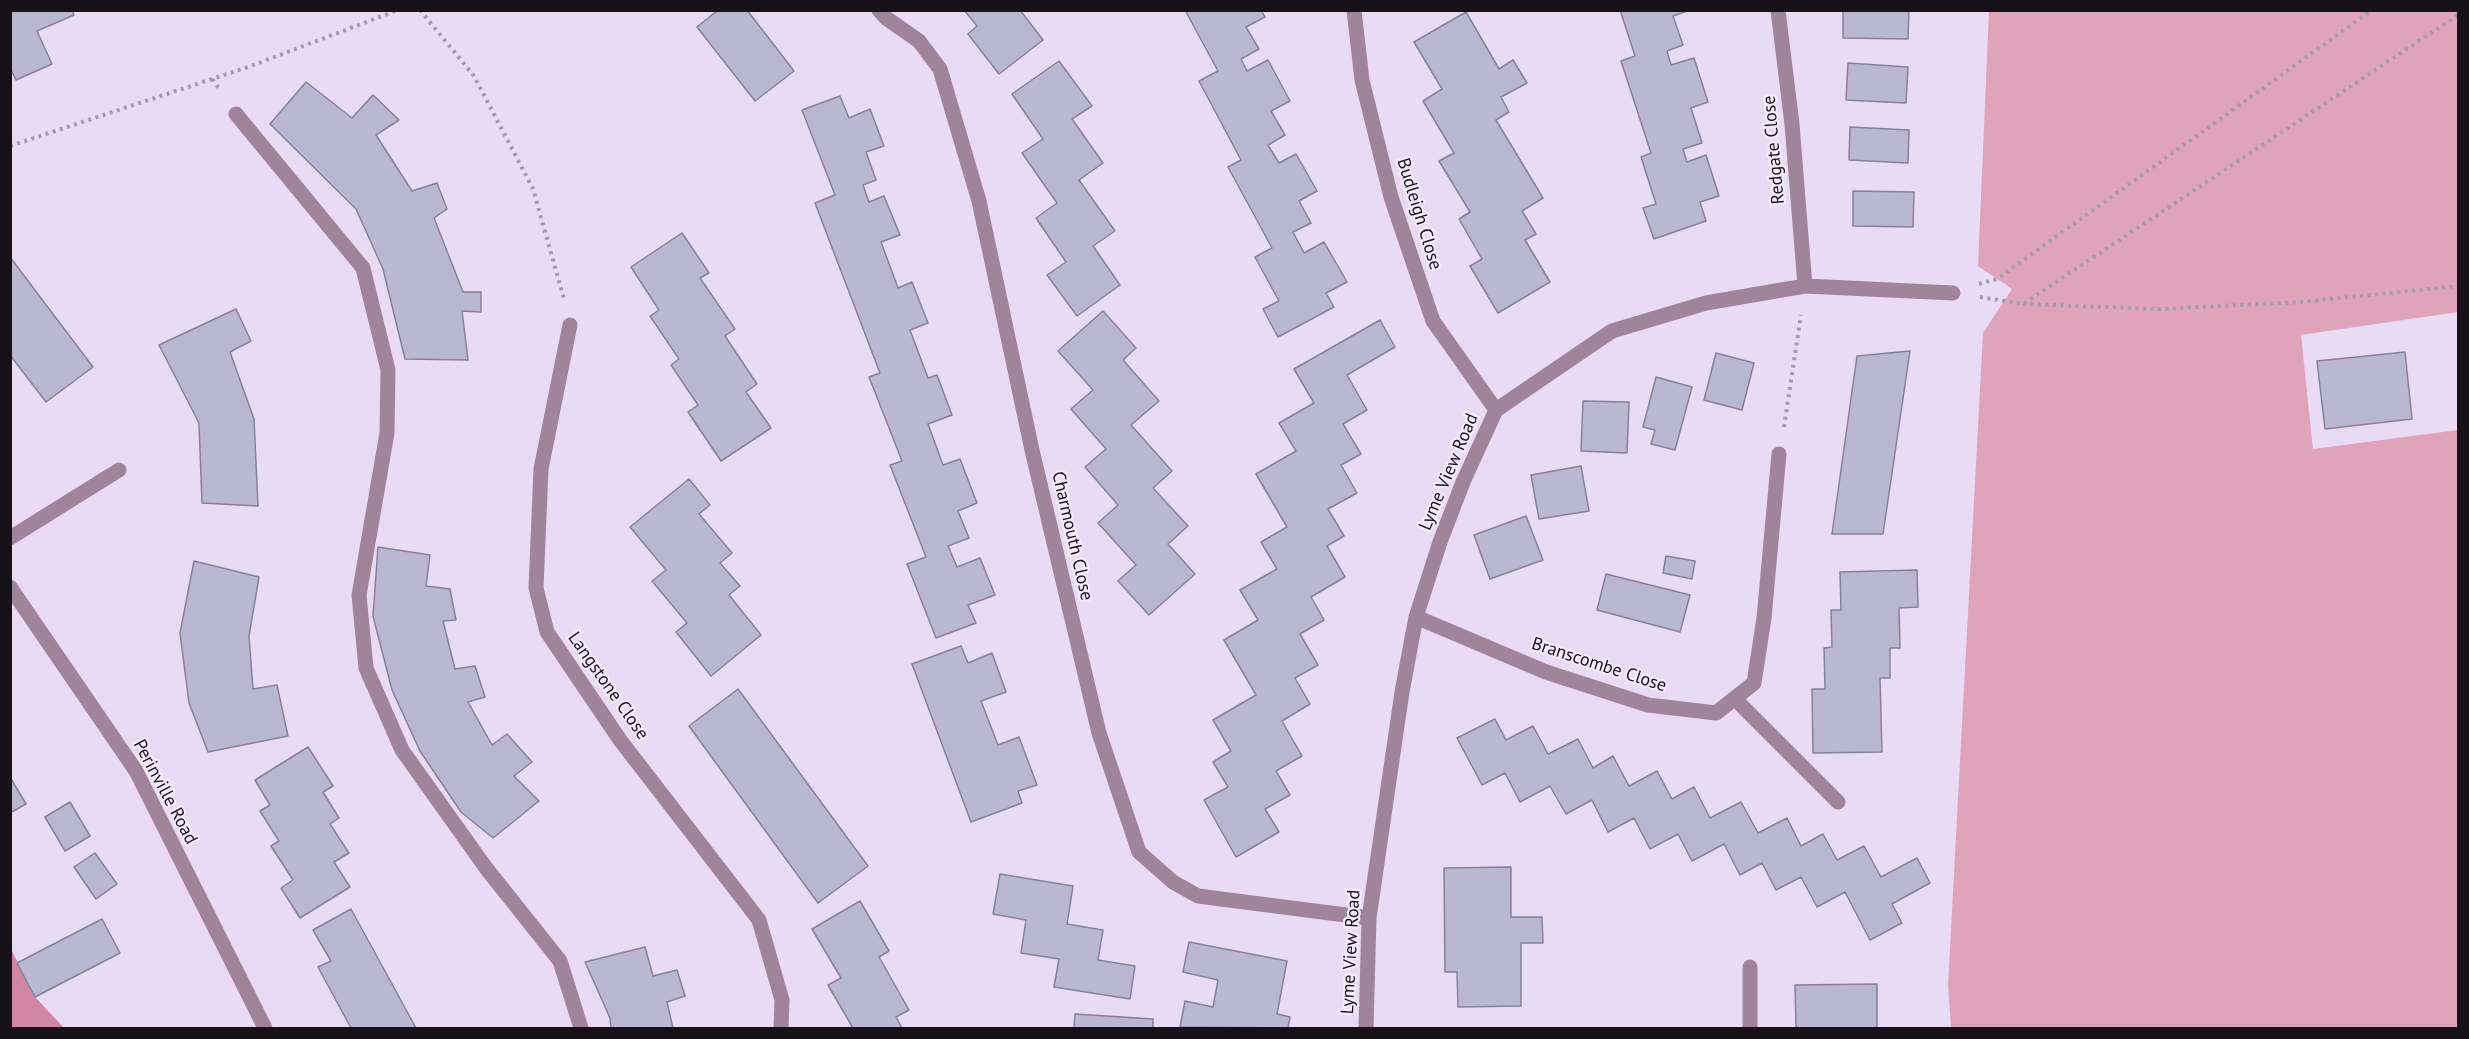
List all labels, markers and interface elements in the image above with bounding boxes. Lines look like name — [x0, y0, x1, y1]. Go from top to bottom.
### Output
street label: Redgate Close — [1758, 95, 1790, 205]
street label: Budleigh Close — [1392, 156, 1446, 272]
street label: Lyme View Road — [1415, 410, 1483, 534]
street label: Charmouth Close — [1047, 469, 1097, 603]
street label: Langstone Close — [563, 628, 653, 744]
street label: Branscombe Close — [1529, 633, 1669, 697]
street label: Perinville Road — [128, 736, 202, 848]
street label: Lyme View Road — [1337, 889, 1365, 1015]

